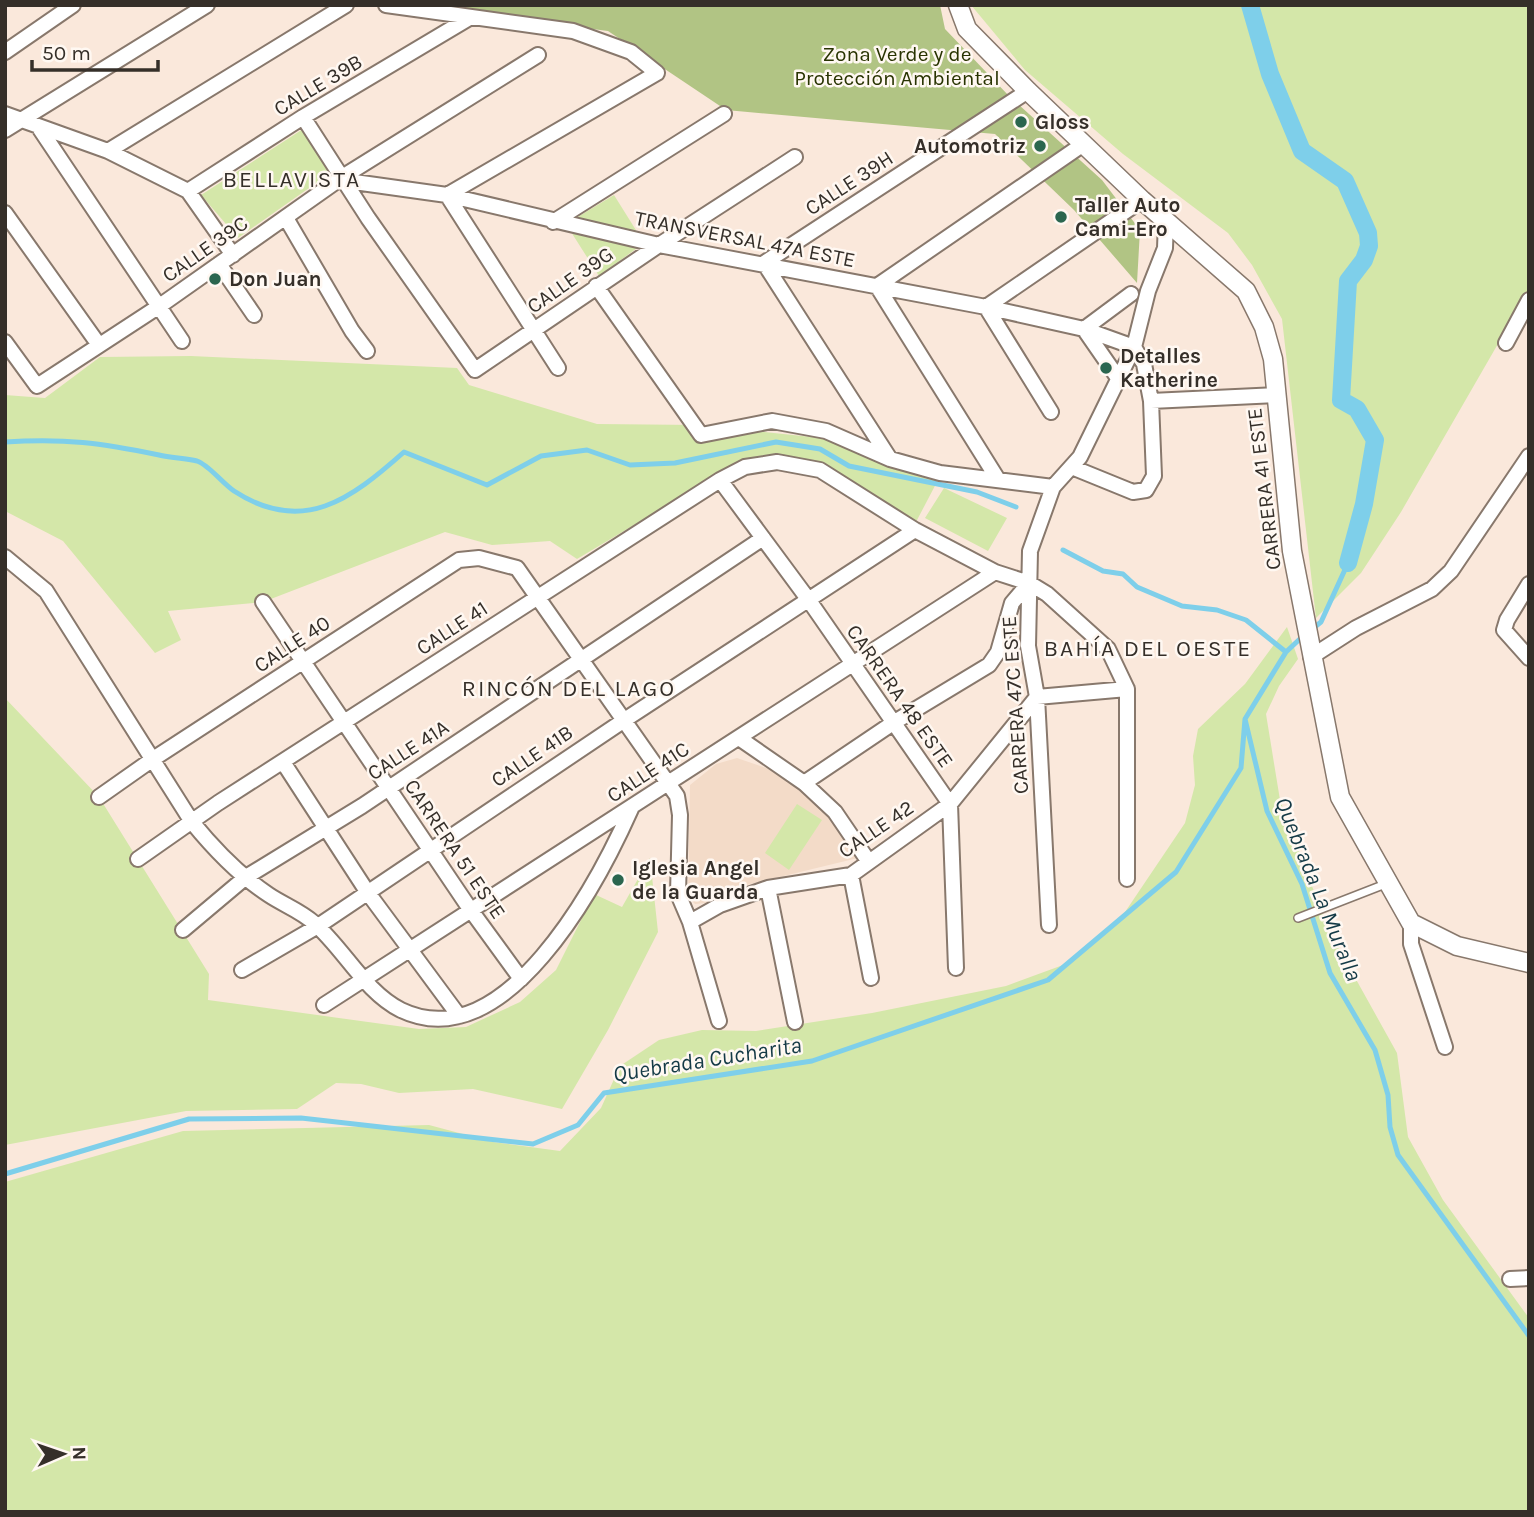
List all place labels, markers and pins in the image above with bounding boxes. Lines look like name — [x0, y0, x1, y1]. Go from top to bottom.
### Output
place label: Gloss — [1035, 110, 1090, 134]
marker: Gloss — [1013, 114, 1029, 130]
place label: Automotriz — [914, 134, 1026, 158]
marker: Automotriz — [1032, 138, 1048, 154]
place label: Taller Auto Cami-Ero — [1075, 193, 1180, 241]
marker: Taller Auto Cami-Ero — [1053, 209, 1069, 225]
place label: Don Juan — [229, 267, 322, 291]
marker: Don Juan — [207, 271, 223, 287]
place label: Detalles Katherine — [1120, 344, 1218, 392]
marker: Detalles Katherine — [1098, 360, 1114, 376]
place label: Iglesia Angel de la Guarda — [632, 856, 760, 904]
marker: Iglesia Angel de la Guarda — [610, 872, 626, 888]

